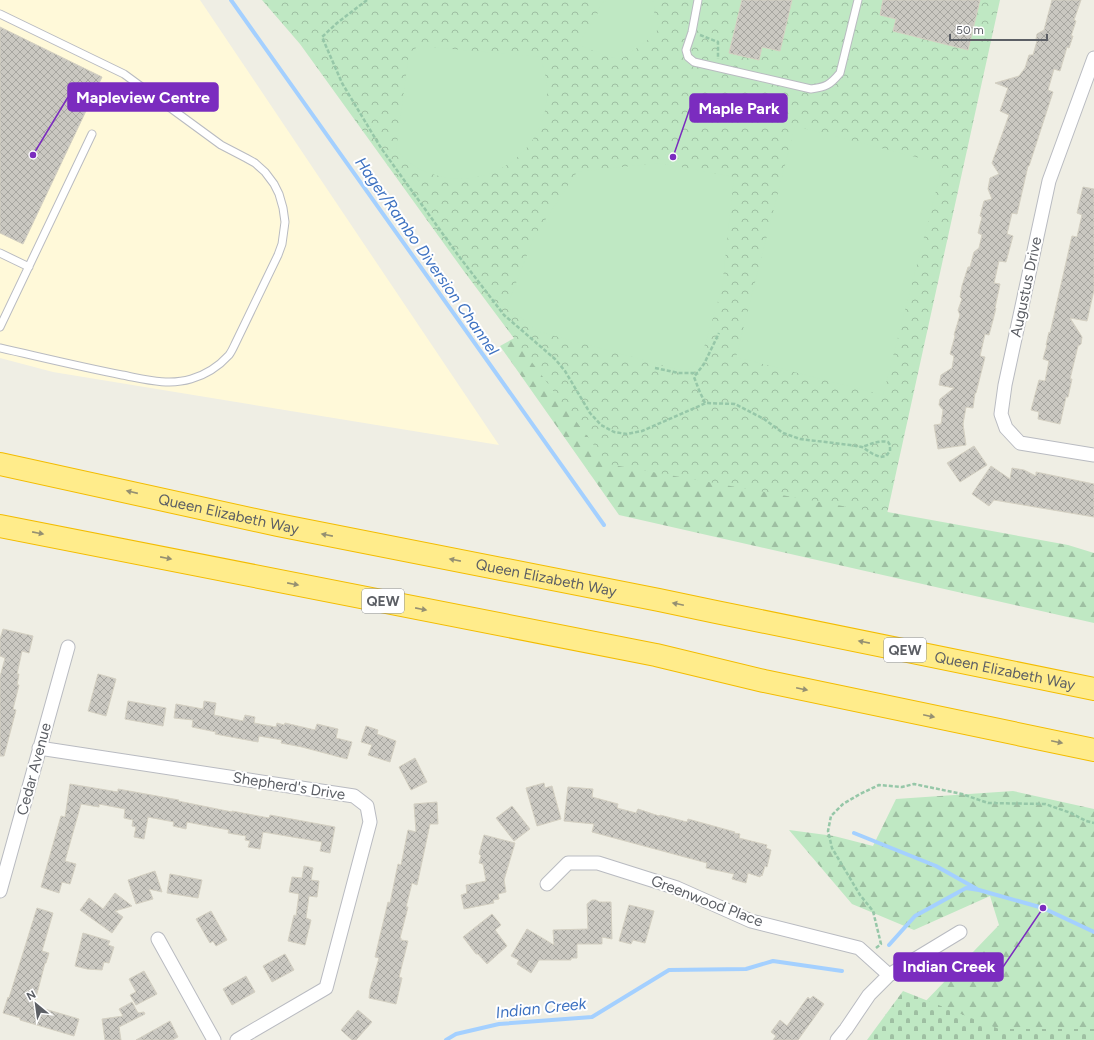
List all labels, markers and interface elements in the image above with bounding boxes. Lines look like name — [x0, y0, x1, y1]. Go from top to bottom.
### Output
scale bar — [950, 16, 1047, 42]
text: 50 m — [956, 23, 984, 37]
callout: Mapleview Centre — [68, 83, 218, 111]
text: Mapleview Centre — [76, 88, 210, 107]
callout: Maple Park — [690, 94, 787, 122]
text: Maple Park — [698, 99, 780, 118]
water label: Hager/Rambo Diversion Channel — [351, 153, 503, 359]
street label: Augustus Drive — [1007, 235, 1045, 339]
one-way arrow — [125, 489, 138, 495]
street label: Queen Elizabeth Way — [157, 490, 300, 538]
one-way arrow — [32, 531, 44, 537]
one-way arrow — [321, 531, 333, 537]
street label: Queen Elizabeth Way — [474, 555, 618, 600]
one-way arrow — [160, 556, 172, 562]
one-way arrow — [448, 556, 461, 562]
one-way arrow — [287, 581, 300, 587]
road number: QEW — [362, 589, 404, 613]
one-way arrow — [672, 601, 684, 607]
one-way arrow — [415, 606, 427, 612]
one-way arrow — [858, 638, 870, 644]
road number: QEW — [884, 638, 926, 662]
street label: Queen Elizabeth Way — [933, 648, 1077, 694]
one-way arrow — [796, 686, 808, 692]
one-way arrow — [923, 713, 936, 719]
street label: Cedar Avenue — [13, 721, 55, 817]
one-way arrow — [1051, 740, 1063, 746]
street label: Shepherd's Drive — [232, 768, 346, 804]
street label: Greenwood Place — [648, 871, 766, 931]
callout: Indian Creek — [894, 953, 1003, 981]
text: Indian Creek — [903, 957, 996, 976]
north arrow — [16, 984, 56, 1024]
text: N — [25, 988, 38, 1003]
water label: Indian Creek — [495, 994, 588, 1022]

